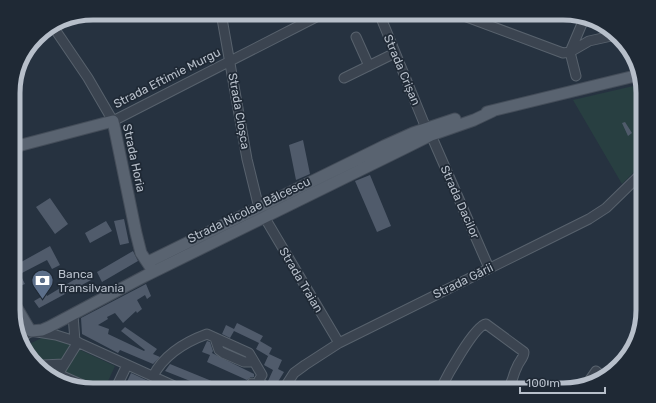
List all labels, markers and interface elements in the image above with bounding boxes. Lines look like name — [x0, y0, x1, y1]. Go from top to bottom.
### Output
street label: Strada Crișan — [381, 33, 423, 107]
street label: Strada Eftimie Murgu — [111, 45, 223, 111]
street label: Strada Cloșca — [225, 72, 253, 150]
street label: Strada Horia — [120, 123, 148, 193]
street label: Strada Dacilor — [438, 163, 483, 241]
street label: Strada Nicolae Bălcescu — [185, 174, 313, 246]
street label: Strada Traian — [276, 245, 326, 315]
street label: Strada Gării — [431, 260, 495, 302]
place label: Banca Transilvania — [58, 267, 124, 295]
bank icon: Banca Transilvania — [29, 268, 55, 301]
scale bar — [520, 369, 605, 395]
text: 100 m — [526, 376, 560, 390]

